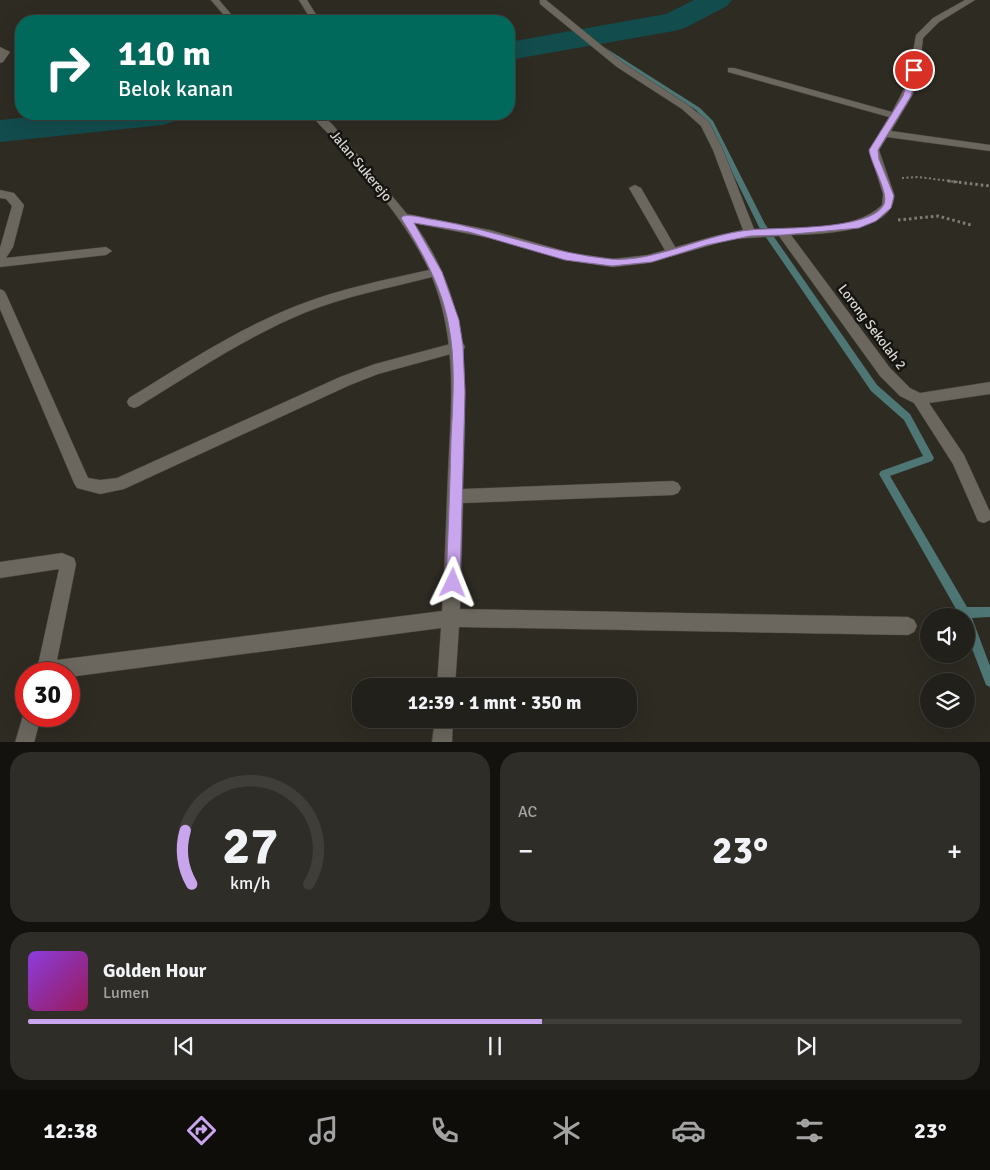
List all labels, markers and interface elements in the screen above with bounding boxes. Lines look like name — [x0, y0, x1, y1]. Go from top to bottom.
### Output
text: 110 m — [118, 32, 211, 75]
icon: right — [35, 35, 100, 100]
pin — [893, 49, 935, 91]
icon: arrive — [900, 56, 928, 84]
text: Belok kanan — [118, 75, 233, 102]
street label: Jalan Sukerejo — [326, 127, 396, 205]
street label: Lorong Sekolah 2 — [834, 281, 910, 373]
position arrow — [426, 556, 478, 608]
map controls — [920, 608, 975, 728]
button: sound — [920, 608, 975, 663]
speed limit sign: 30 — [15, 662, 80, 727]
button: layers — [920, 673, 975, 728]
text: 12:39 · 1 mnt · 350 m — [408, 691, 581, 715]
text: AC — [518, 802, 537, 822]
text: 27 — [222, 814, 278, 878]
text: 23° — [712, 827, 768, 874]
text: − — [518, 834, 533, 868]
text: + — [947, 834, 962, 868]
text: km/h — [230, 872, 270, 894]
text: Golden Hour — [103, 959, 206, 983]
text: Lumen — [103, 983, 149, 1003]
icon: previous — [170, 1032, 198, 1060]
icon: pause — [481, 1032, 509, 1060]
icon: next — [792, 1032, 820, 1060]
icon: directions — [184, 1113, 219, 1148]
icon: music — [306, 1113, 341, 1148]
icon: phone — [427, 1113, 462, 1148]
icon: climate — [549, 1113, 584, 1148]
icon: car — [671, 1113, 706, 1148]
icon: filters — [792, 1113, 827, 1148]
text: 12:38 — [43, 1117, 97, 1144]
text: 23° — [914, 1117, 947, 1144]

